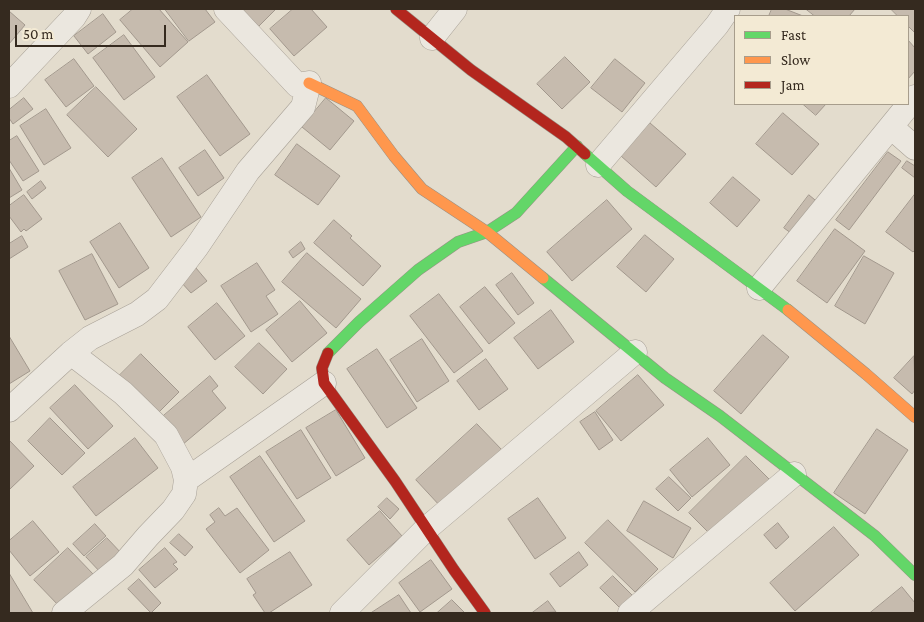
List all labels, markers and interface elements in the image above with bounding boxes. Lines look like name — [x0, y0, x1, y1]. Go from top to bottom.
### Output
scale bar — [18, 15, 169, 47]
legend — [734, 15, 909, 105]
text: 50 m — [23, 26, 53, 42]
text: Fast — [781, 27, 806, 43]
text: Slow — [781, 52, 810, 68]
text: Jam — [781, 77, 804, 93]

